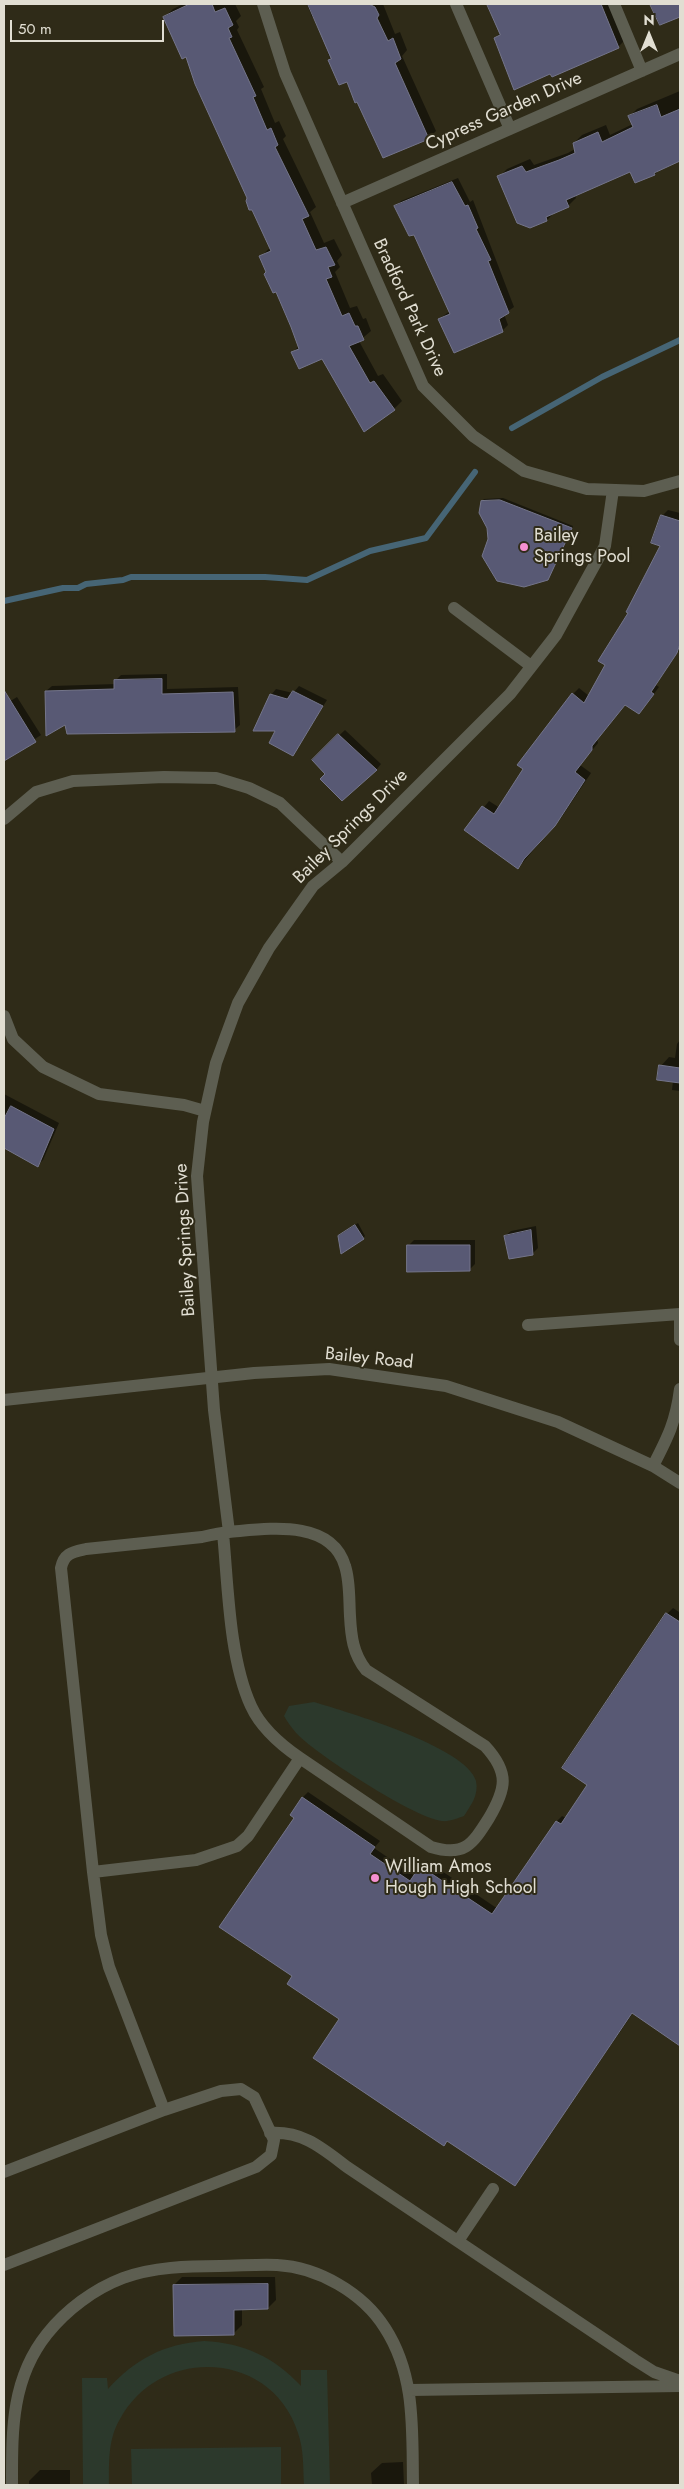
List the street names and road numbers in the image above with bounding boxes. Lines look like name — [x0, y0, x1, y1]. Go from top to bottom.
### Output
street label: Cypress Garden Drive — [423, 68, 585, 156]
street label: Bradford Park Drive — [368, 236, 450, 380]
street label: Bailey Springs Drive — [289, 765, 413, 889]
street label: Bailey Springs Drive — [171, 1163, 201, 1317]
street label: Bailey Road — [324, 1344, 414, 1374]

